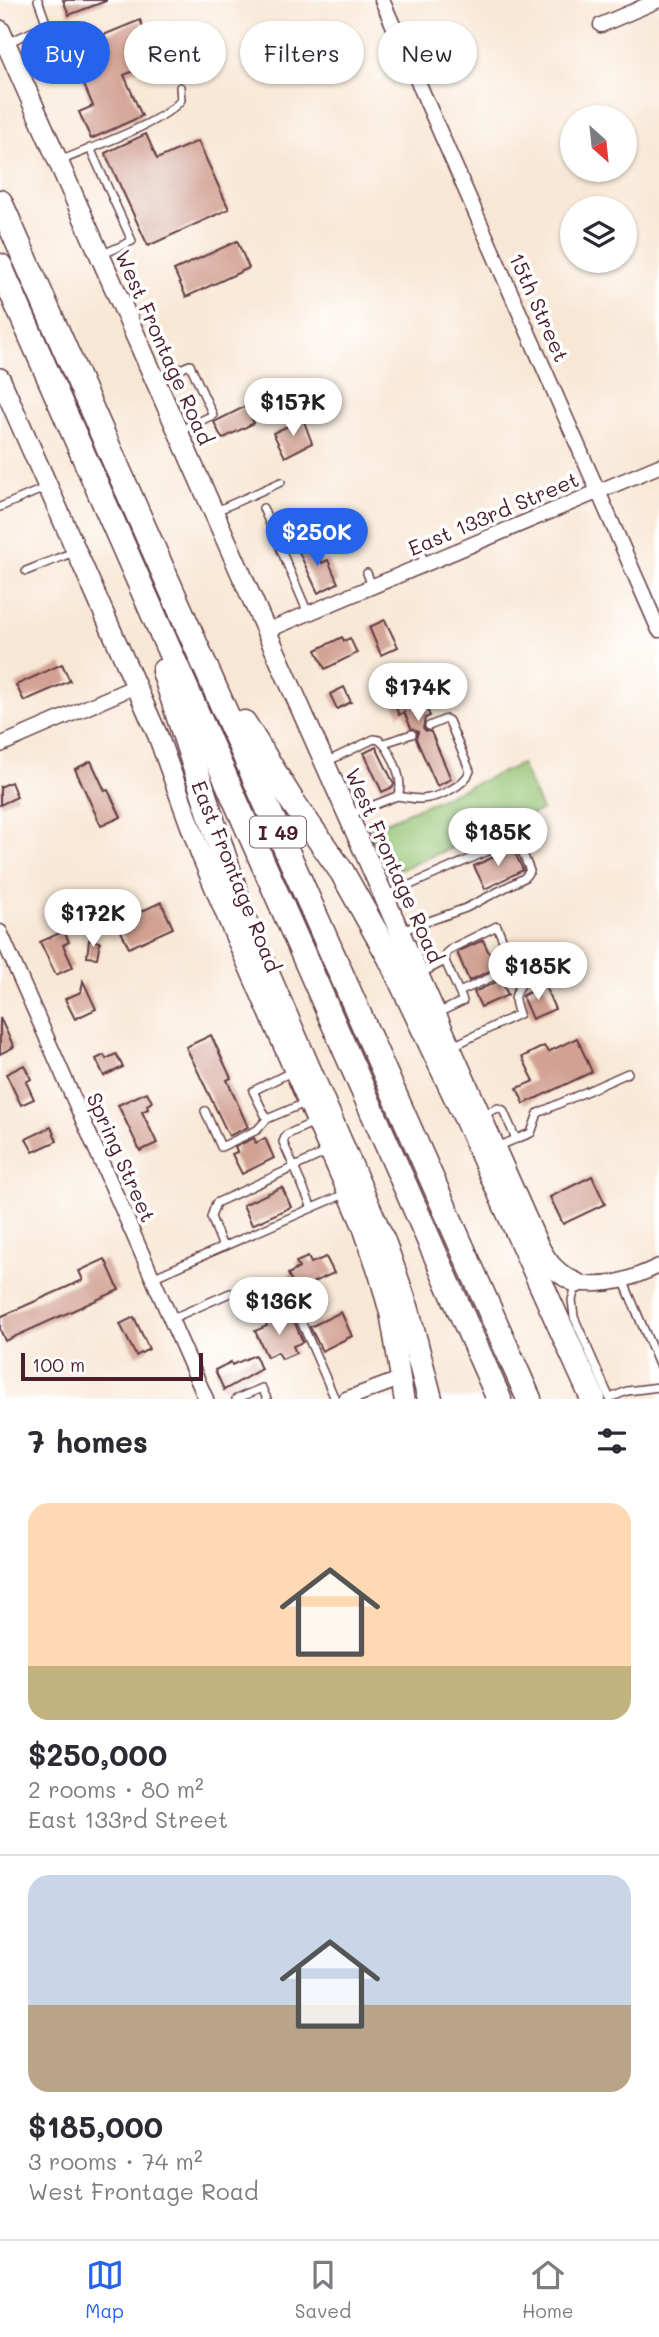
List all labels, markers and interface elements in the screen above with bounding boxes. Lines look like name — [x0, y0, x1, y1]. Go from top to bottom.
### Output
chip: Buy — [21, 21, 110, 84]
chip: Rent — [124, 21, 226, 84]
chip: Filters — [240, 21, 364, 84]
chip: New — [378, 21, 477, 84]
north arrow — [560, 105, 637, 182]
map controls — [560, 105, 637, 273]
button: layers — [560, 196, 637, 273]
street label: West Frontage Road — [110, 245, 220, 449]
street label: 15th Street — [504, 248, 576, 366]
pin: $157K — [244, 378, 342, 438]
text: $157K — [260, 386, 326, 416]
street label: East 133rd Street — [404, 465, 582, 561]
pin: $250K — [268, 508, 366, 568]
text: $250K — [282, 516, 352, 546]
pin: $174K — [369, 664, 467, 723]
text: $174K — [385, 671, 451, 701]
street label: West Frontage Road — [340, 763, 450, 967]
street label: East Frontage Road — [186, 776, 288, 976]
pin: $185K — [449, 808, 547, 868]
text: $185K — [464, 816, 532, 846]
road number: I 49 — [250, 817, 306, 848]
pin: $172K — [44, 890, 142, 949]
text: $172K — [60, 897, 126, 927]
pin: $185K — [489, 942, 587, 1002]
text: $185K — [504, 950, 572, 980]
street label: Spring Street — [81, 1088, 163, 1226]
pin: $136K — [230, 1278, 328, 1337]
text: $136K — [245, 1285, 313, 1315]
scale bar — [21, 1350, 203, 1382]
text: 100 m — [32, 1352, 85, 1377]
text: 7 homes — [28, 1421, 148, 1461]
icon: filters — [593, 1422, 631, 1460]
icon: home — [267, 1549, 393, 1675]
text: $250,000 — [28, 1734, 167, 1774]
text: 2 rooms · 80 m² — [28, 1774, 204, 1804]
text: East 133rd Street — [28, 1804, 228, 1834]
icon: home — [267, 1921, 393, 2047]
text: $185,000 — [28, 2106, 163, 2146]
text: 3 rooms · 74 m² — [28, 2146, 203, 2176]
text: West Frontage Road — [28, 2176, 259, 2206]
tab: Map — [85, 2256, 124, 2323]
tab: Saved — [295, 2256, 351, 2323]
tab: Home — [522, 2256, 574, 2323]

